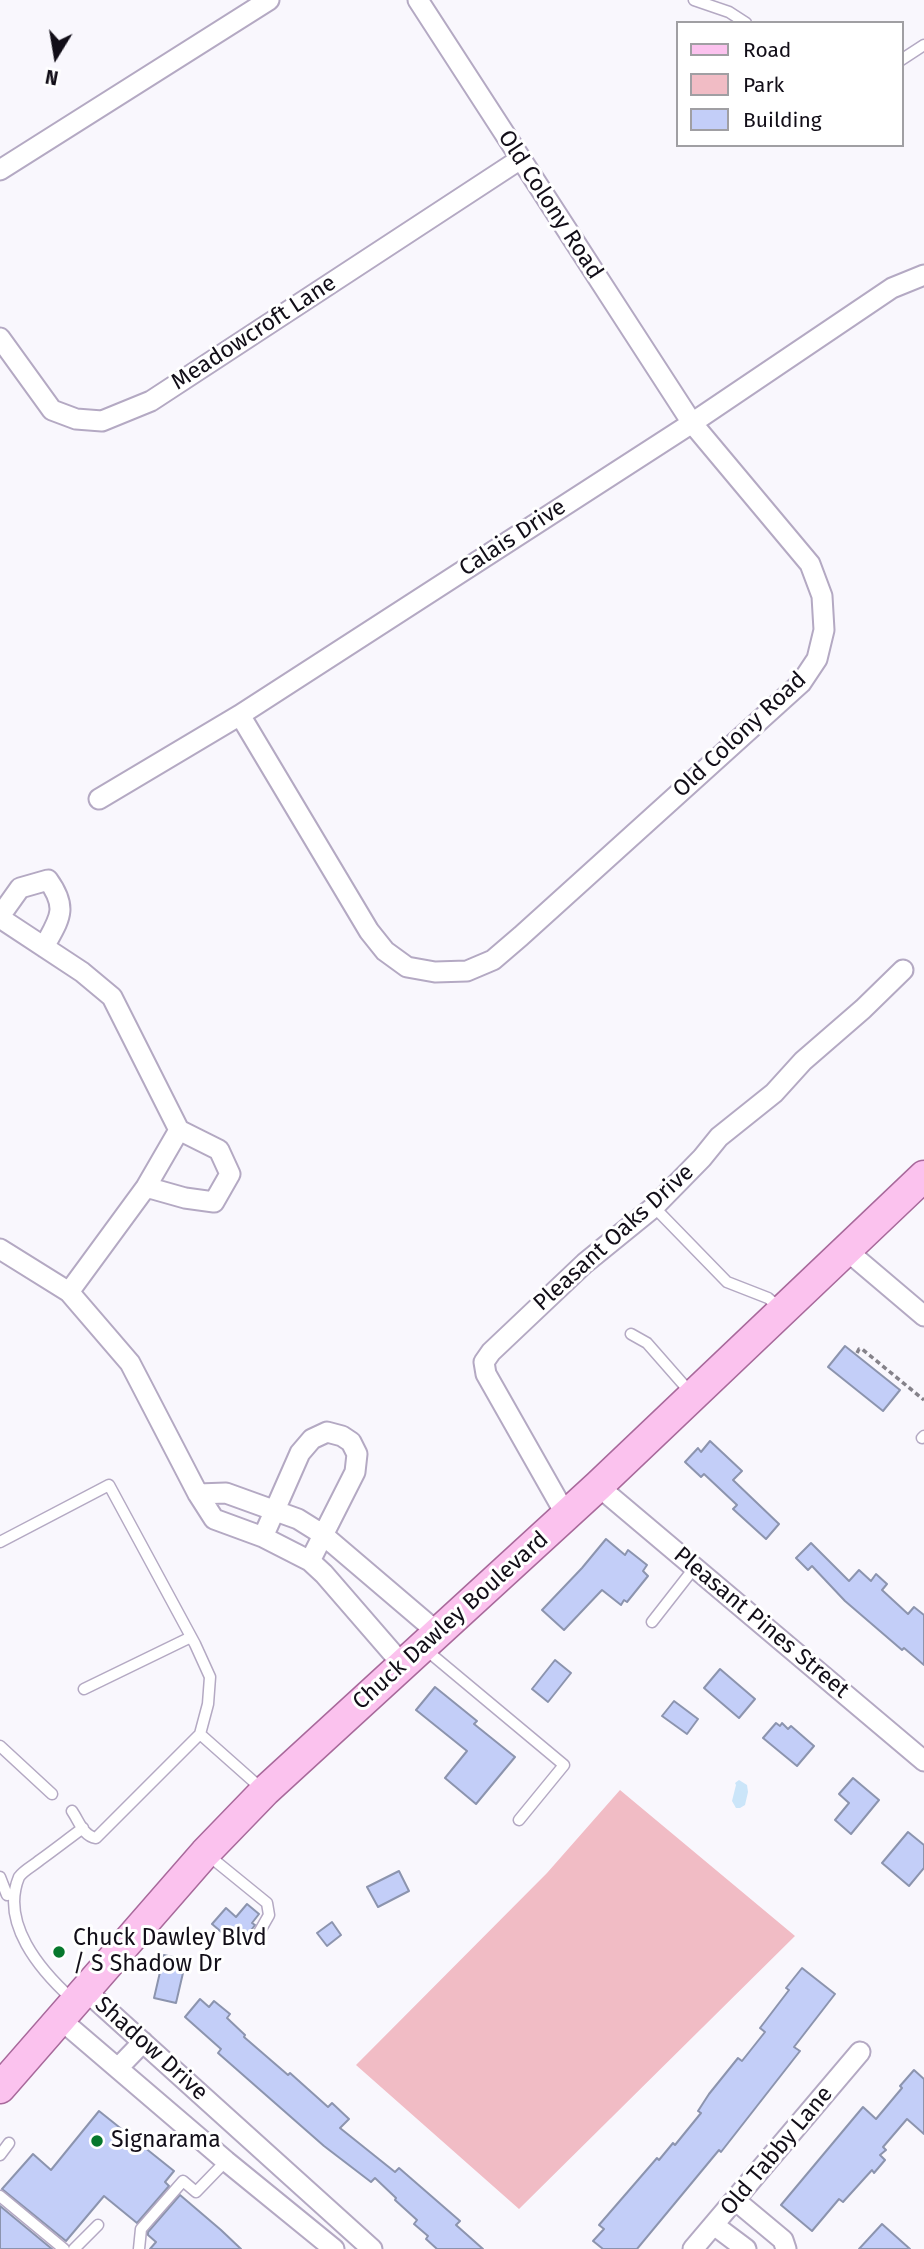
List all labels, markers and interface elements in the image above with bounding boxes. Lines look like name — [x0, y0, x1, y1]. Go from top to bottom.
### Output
north arrow — [21, 21, 91, 91]
legend — [676, 21, 903, 147]
text: Road — [743, 37, 791, 63]
text: N — [44, 65, 60, 90]
text: Park — [743, 72, 784, 98]
text: Building — [743, 107, 822, 133]
street label: Old Colony Road — [492, 125, 608, 285]
street label: Meadowcroft Lane — [166, 269, 342, 397]
street label: Calais Drive — [455, 493, 571, 583]
street label: Old Colony Road — [668, 666, 812, 804]
street label: Pleasant Oaks Drive — [528, 1159, 700, 1317]
street label: Chuck Dawley Boulevard — [348, 1526, 554, 1716]
street label: Pleasant Pines Street — [668, 1542, 854, 1704]
place label: Chuck Dawley Blvd / S Shadow Dr — [73, 1925, 267, 1979]
marker: Chuck Dawley Blvd / S Shadow Dr — [51, 1944, 67, 1960]
street label: Shadow Drive — [89, 1991, 213, 2107]
street label: Old Tabby Lane — [715, 2081, 839, 2221]
place label: Signarama — [111, 2127, 221, 2155]
marker: Signarama — [89, 2133, 105, 2149]

